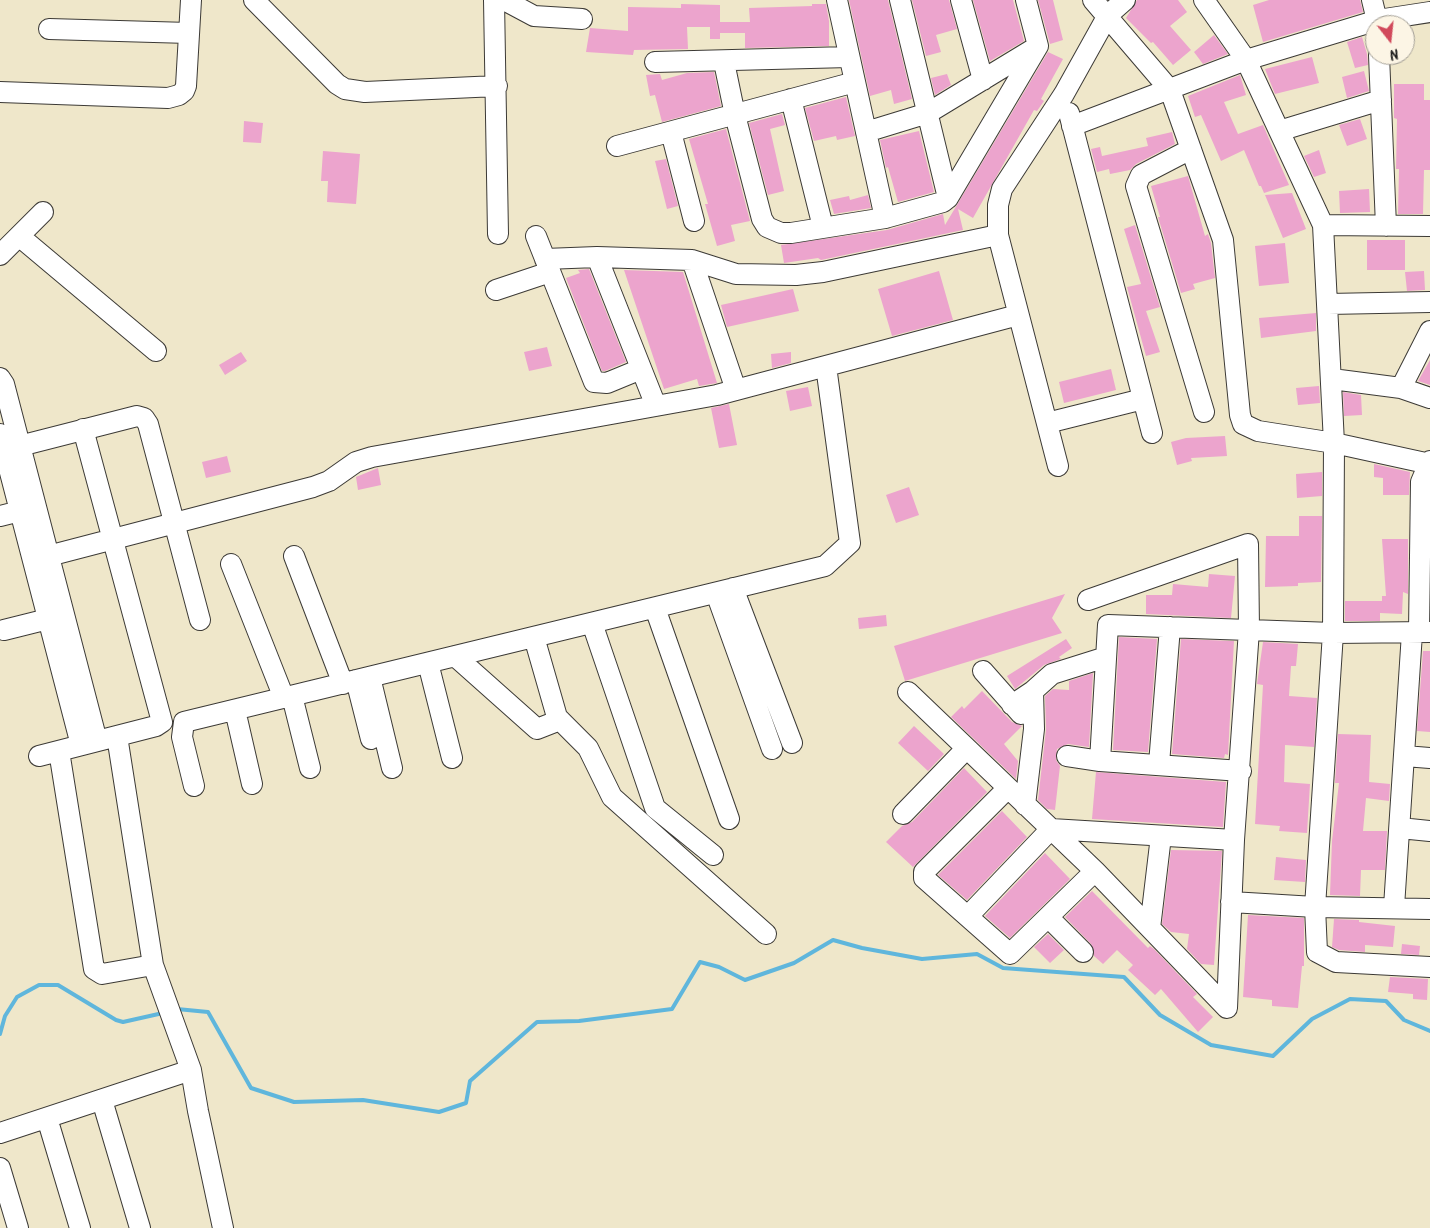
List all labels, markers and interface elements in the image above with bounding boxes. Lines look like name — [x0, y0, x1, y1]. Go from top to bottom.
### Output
north arrow — [1365, 15, 1415, 65]
text: N — [1387, 42, 1401, 65]

